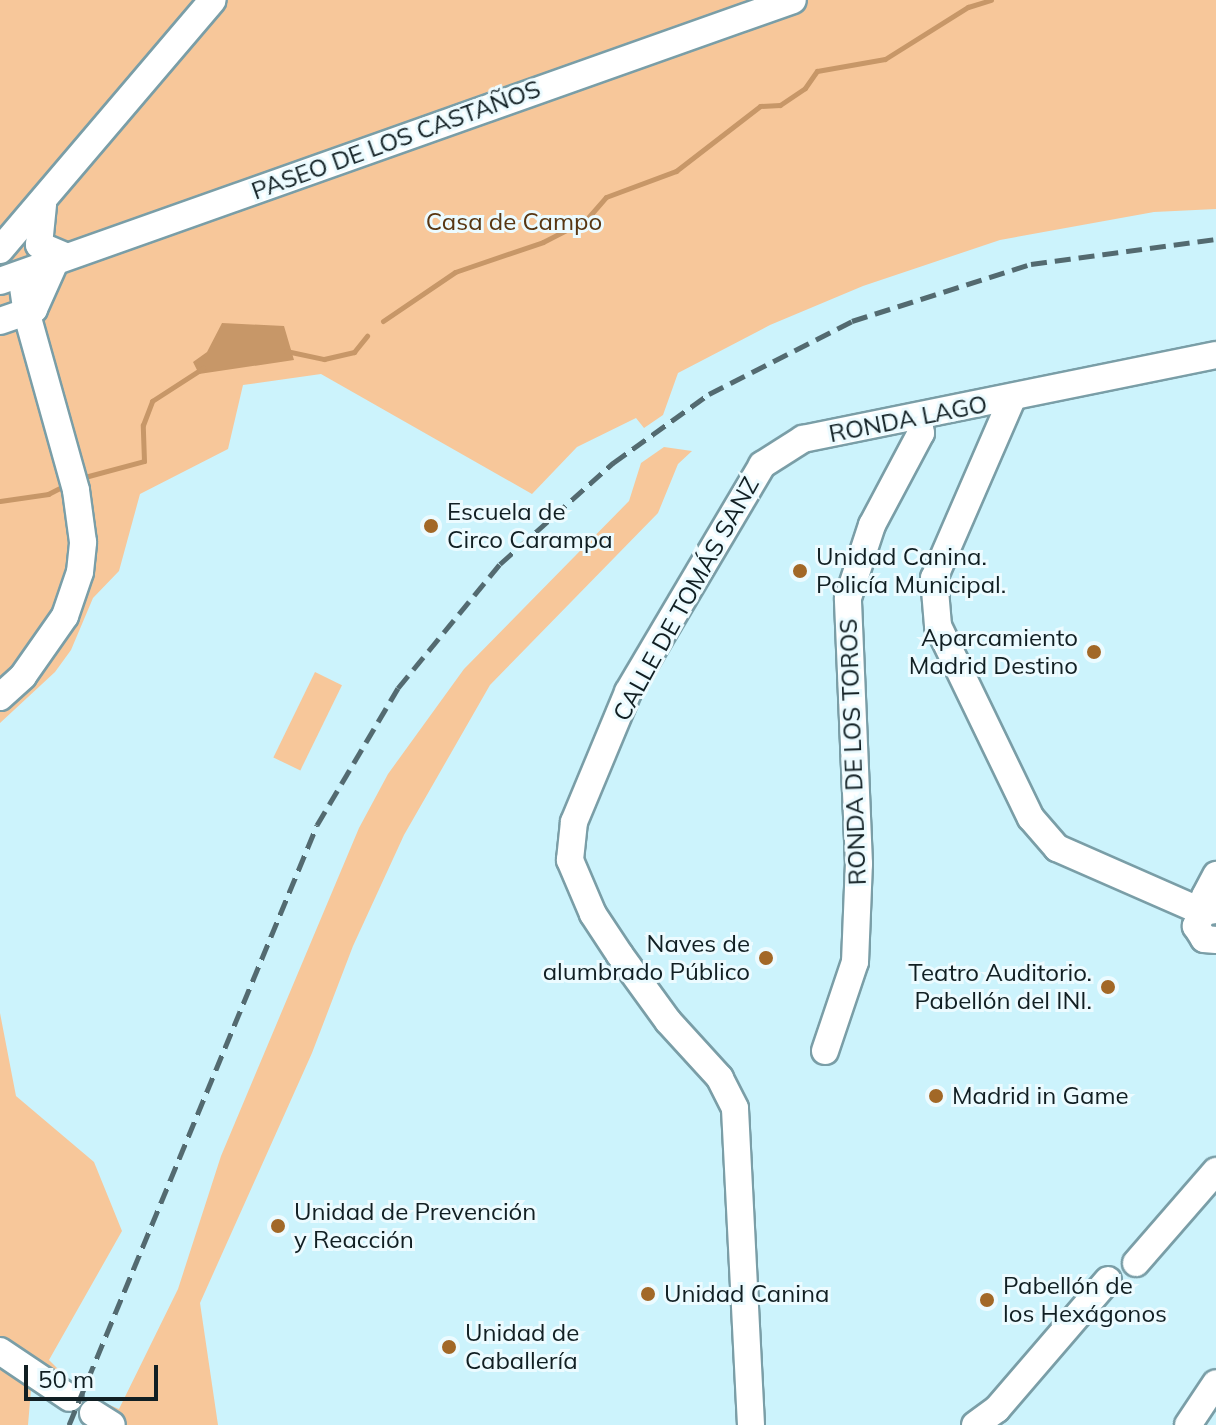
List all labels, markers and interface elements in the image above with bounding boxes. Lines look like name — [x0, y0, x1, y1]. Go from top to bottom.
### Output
street label: PASEO DE LOS CASTAÑOS — [248, 74, 544, 206]
park label: Casa de Campo — [426, 208, 602, 236]
street label: RONDA LAGO — [826, 390, 990, 448]
street label: CALLE DE TOMÁS SANZ — [607, 472, 765, 726]
place label: Escuela de Circo Carampa — [447, 498, 613, 554]
marker: Escuela de Circo Carampa — [422, 517, 440, 535]
place label: Unidad Canina. Policía Municipal. — [816, 543, 1006, 599]
marker: Unidad Canina. Policía Municipal. — [791, 562, 809, 580]
street label: RONDA DE LOS TOROS — [834, 618, 872, 886]
place label: Aparcamiento Madrid Destino — [909, 624, 1078, 680]
marker: Aparcamiento Madrid Destino — [1085, 643, 1103, 661]
place label: Naves de alumbrado Público — [543, 930, 750, 986]
marker: Naves de alumbrado Público — [757, 949, 775, 967]
place label: Teatro Auditorio. Pabellón del INI. — [908, 959, 1092, 1015]
marker: Teatro Auditorio. Pabellón del INI. — [1099, 978, 1117, 996]
place label: Madrid in Game — [952, 1082, 1129, 1110]
marker: Madrid in Game — [927, 1087, 945, 1105]
place label: Unidad de Prevención y Reacción — [294, 1198, 536, 1254]
marker: Unidad de Prevención y Reacción — [269, 1217, 287, 1235]
place label: Pabellón de los Hexágonos — [1003, 1272, 1167, 1328]
place label: Unidad Canina — [664, 1280, 829, 1308]
marker: Unidad Canina — [639, 1285, 657, 1303]
marker: Pabellón de los Hexágonos — [978, 1291, 996, 1309]
place label: Unidad de Caballería — [465, 1319, 579, 1375]
marker: Unidad de Caballería — [440, 1338, 458, 1356]
scale bar — [28, 1349, 162, 1399]
text: 50 m — [38, 1364, 94, 1394]

